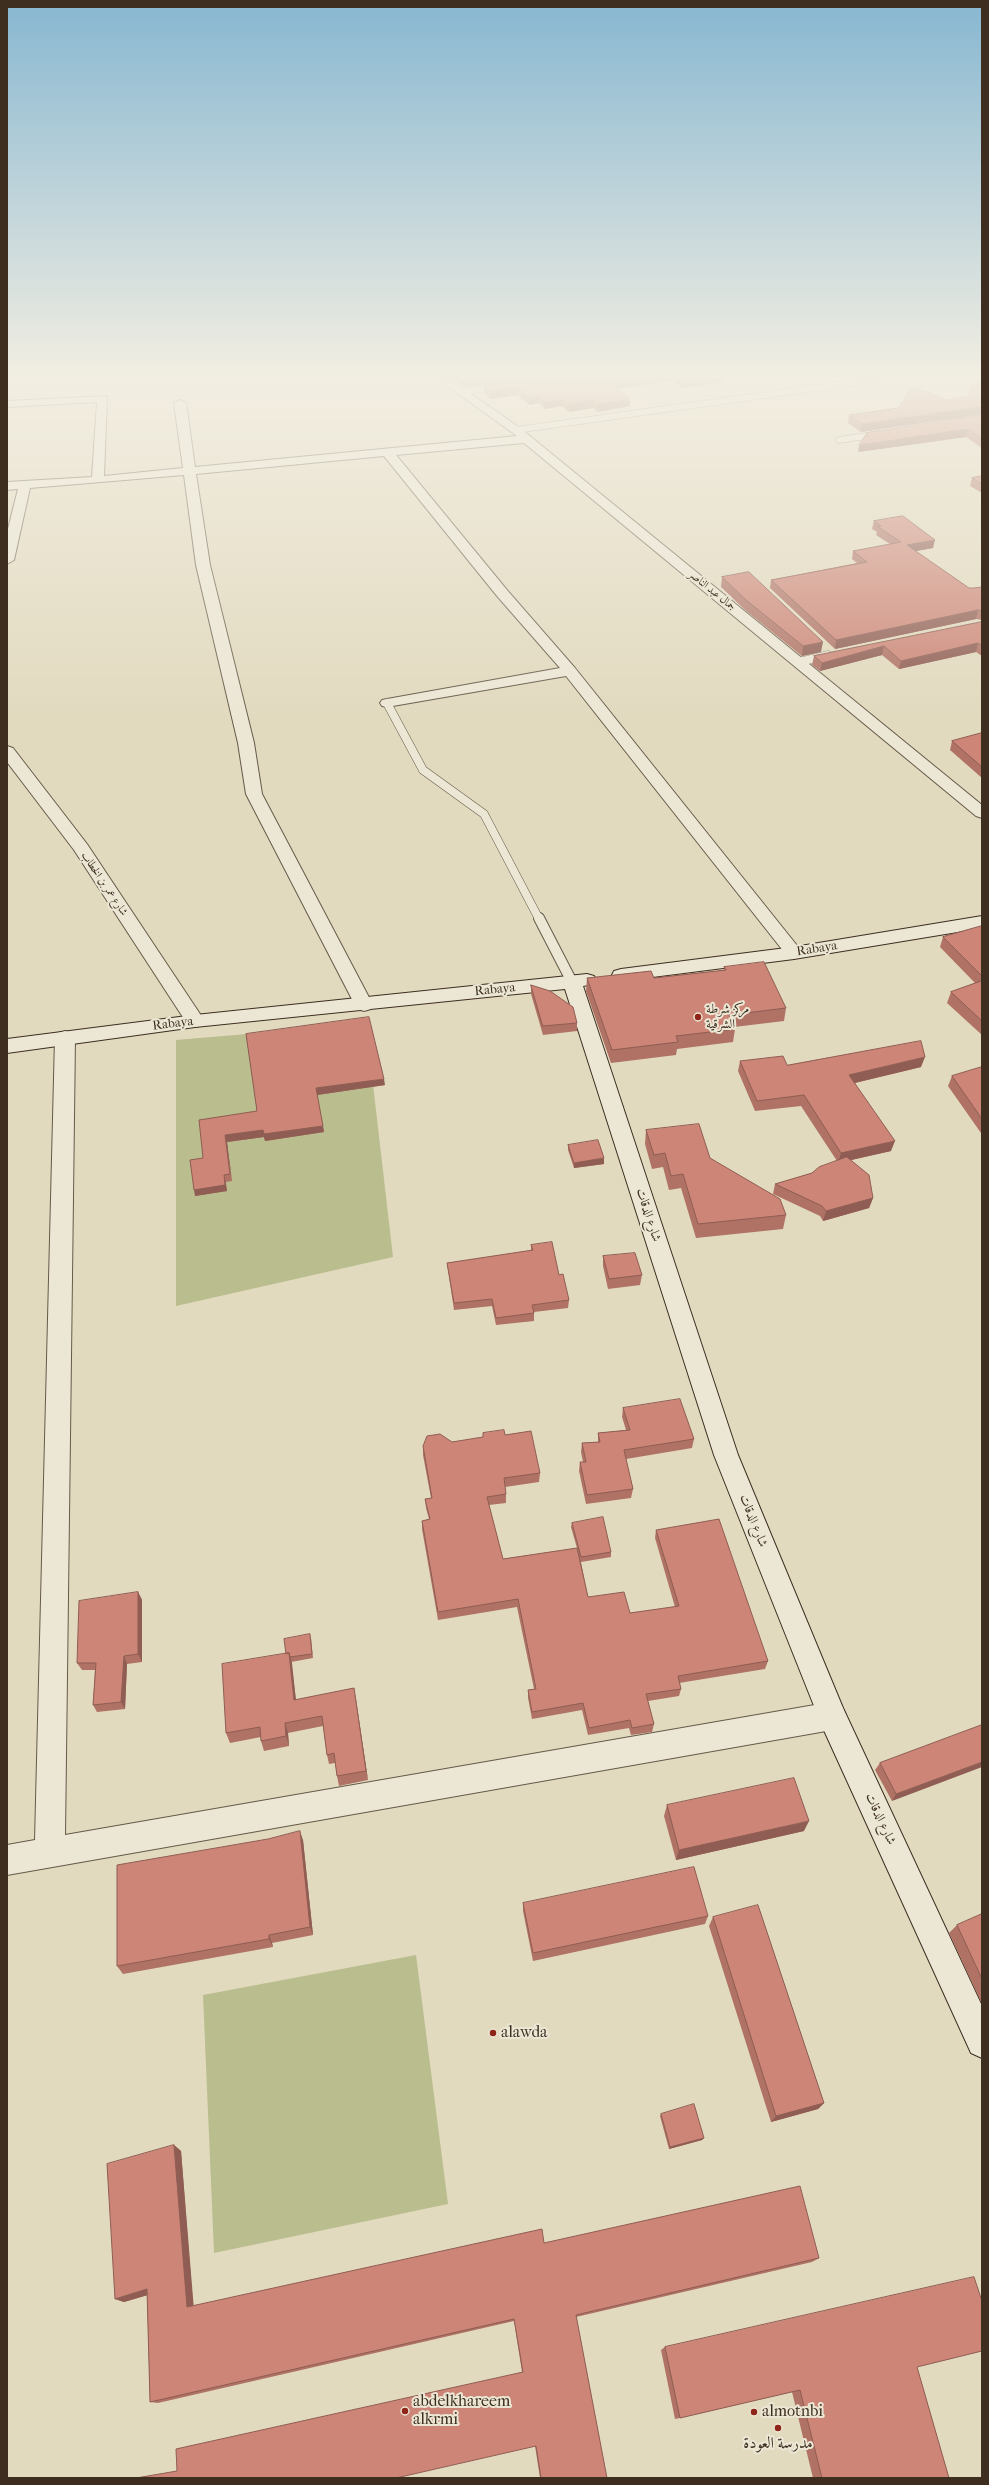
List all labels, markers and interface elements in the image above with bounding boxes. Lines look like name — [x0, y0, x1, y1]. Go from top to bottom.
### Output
street label: جمال عبد الناصر — [686, 568, 738, 614]
street label: شارع عمر بن الخطاب — [78, 850, 130, 918]
street label: Rabaya — [796, 938, 838, 960]
street label: Rabaya — [474, 980, 516, 1000]
place label: مركز شرطة الشرقية — [706, 1002, 749, 1033]
marker: مركز شرطة الشرقية — [693, 1012, 703, 1022]
street label: Rabaya — [152, 1014, 194, 1034]
street label: شارع الدقات — [632, 1186, 664, 1244]
street label: شارع الدقات — [735, 1492, 771, 1550]
street label: شارع الدقات — [861, 1791, 899, 1847]
place label: alawda — [501, 2023, 548, 2043]
marker: alawda — [488, 2028, 498, 2038]
place label: abdelkhareem alkrmi — [413, 2392, 510, 2430]
place label: almotnbi — [762, 2402, 823, 2422]
marker: abdelkhareem alkrmi — [400, 2406, 410, 2416]
marker: almotnbi — [749, 2407, 759, 2417]
marker: مدرسة العودة — [773, 2423, 783, 2433]
place label: مدرسة العودة — [743, 2434, 813, 2454]

